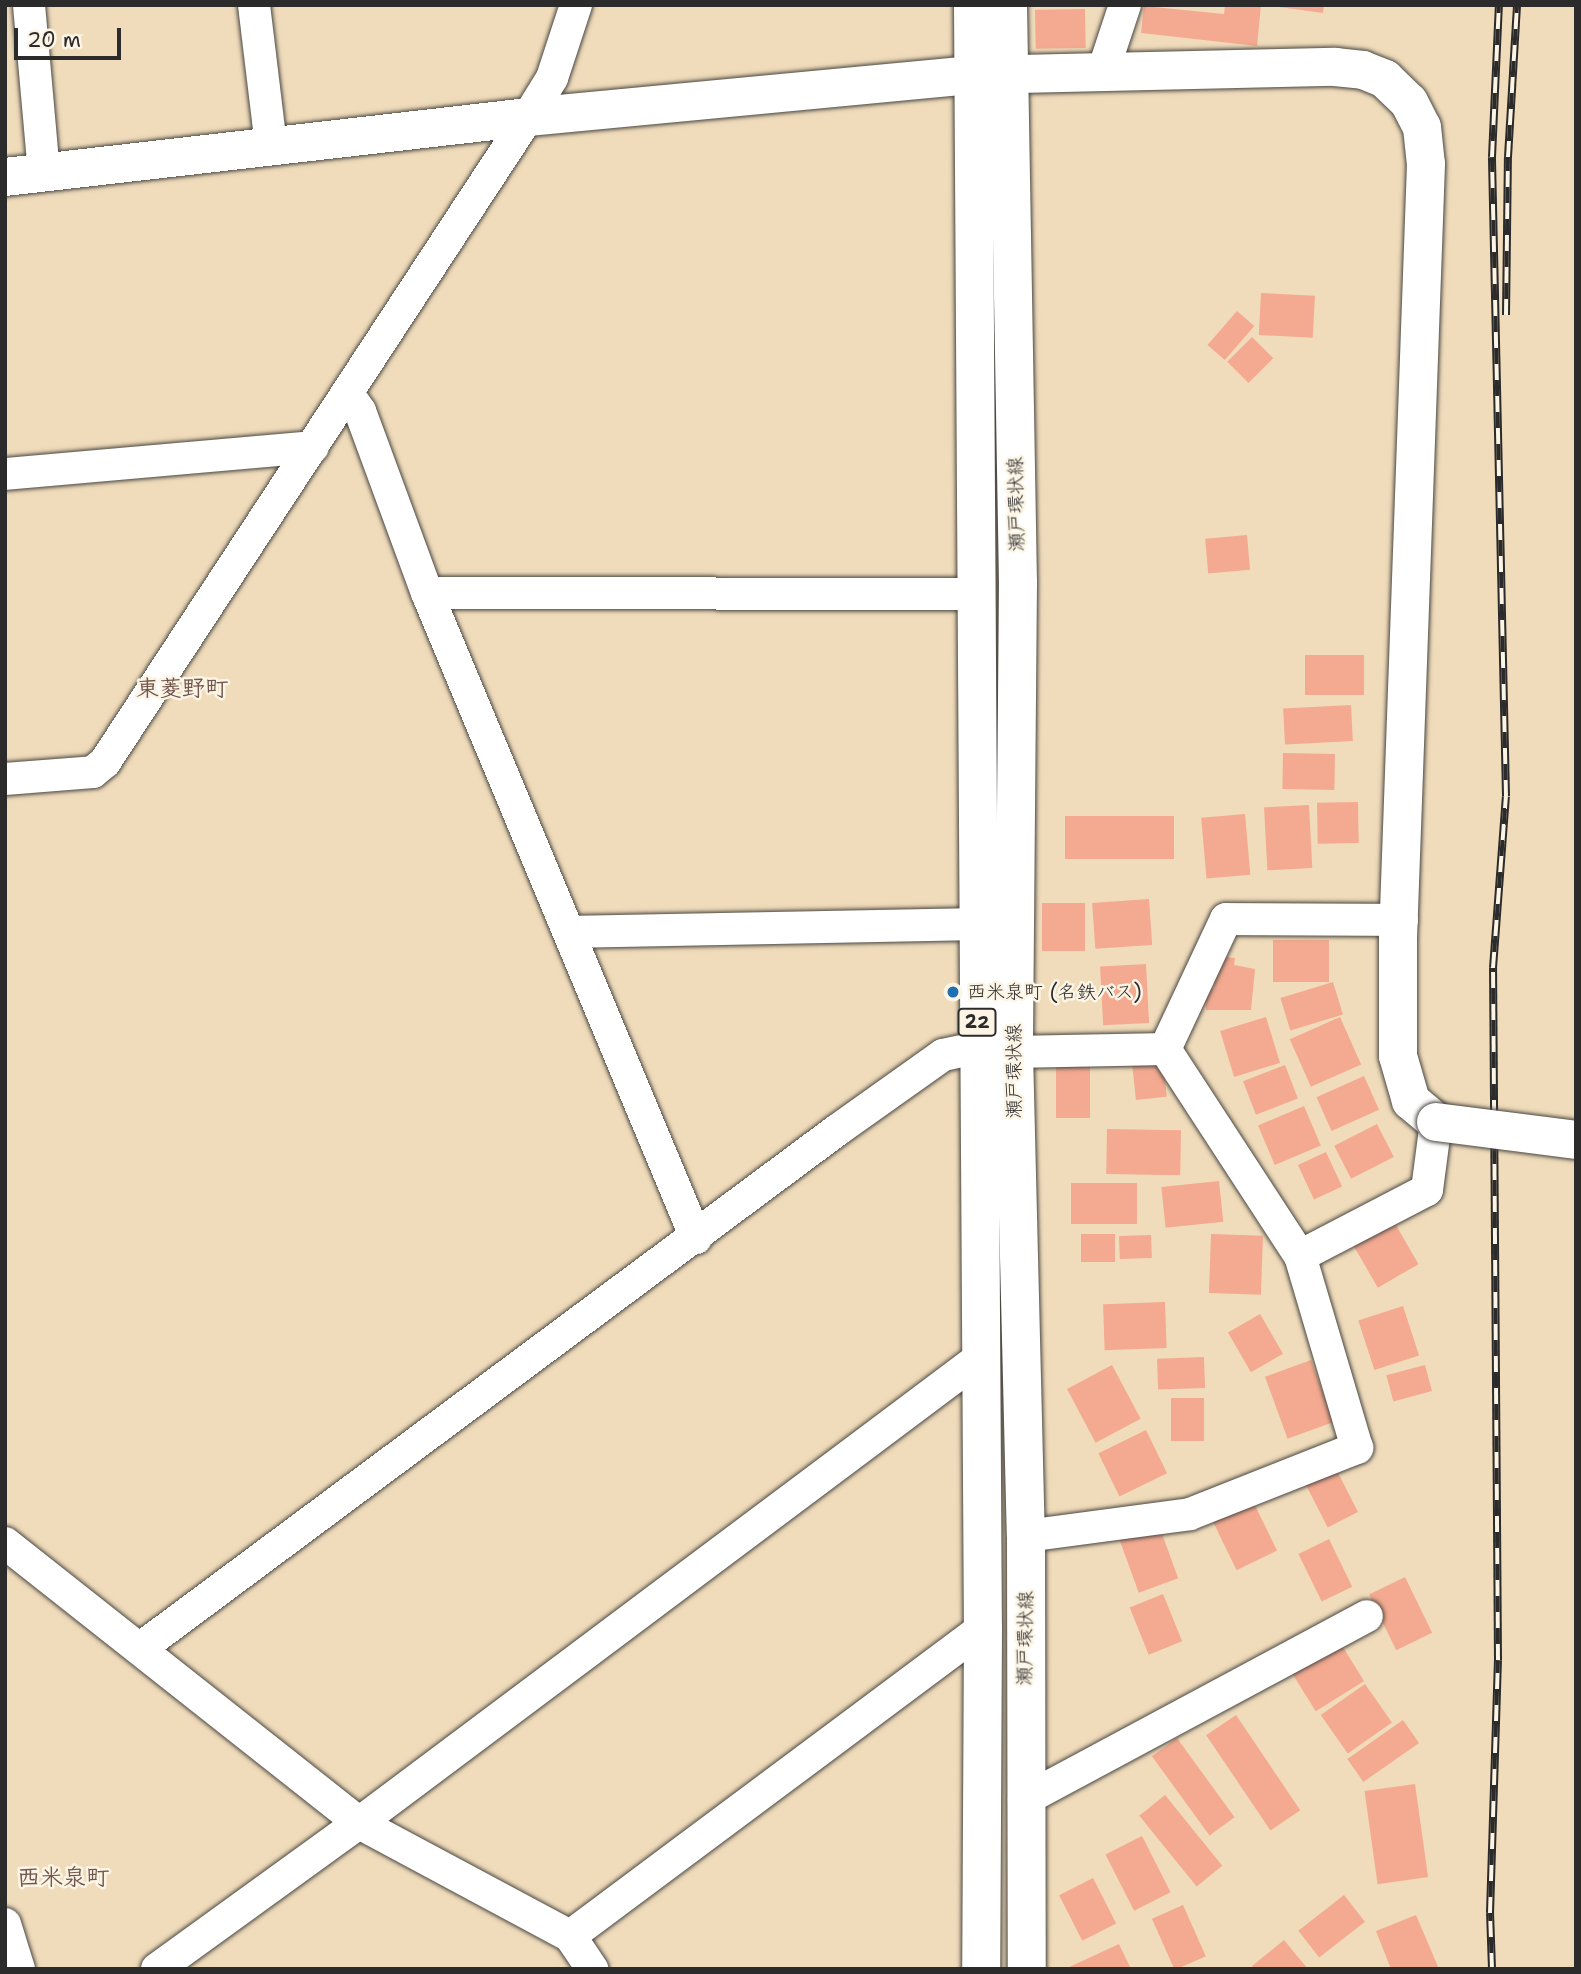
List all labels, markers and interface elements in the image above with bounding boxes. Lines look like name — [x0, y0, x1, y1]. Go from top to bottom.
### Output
scale bar — [18, 14, 124, 58]
text: 20 m — [27, 26, 81, 54]
street label: 瀬戸環状線 — [1004, 456, 1028, 552]
district label: 東菱野町 — [136, 674, 228, 702]
place label: 西米泉町 (名鉄バス) — [967, 981, 1142, 1003]
marker: 西米泉町 (名鉄バス) — [945, 984, 961, 1000]
road number: 22 — [956, 1007, 998, 1036]
street label: 瀬戸環状線 — [1003, 1024, 1025, 1118]
street label: 瀬戸環状線 — [1013, 1590, 1037, 1686]
district label: 西米泉町 — [17, 1863, 109, 1891]

